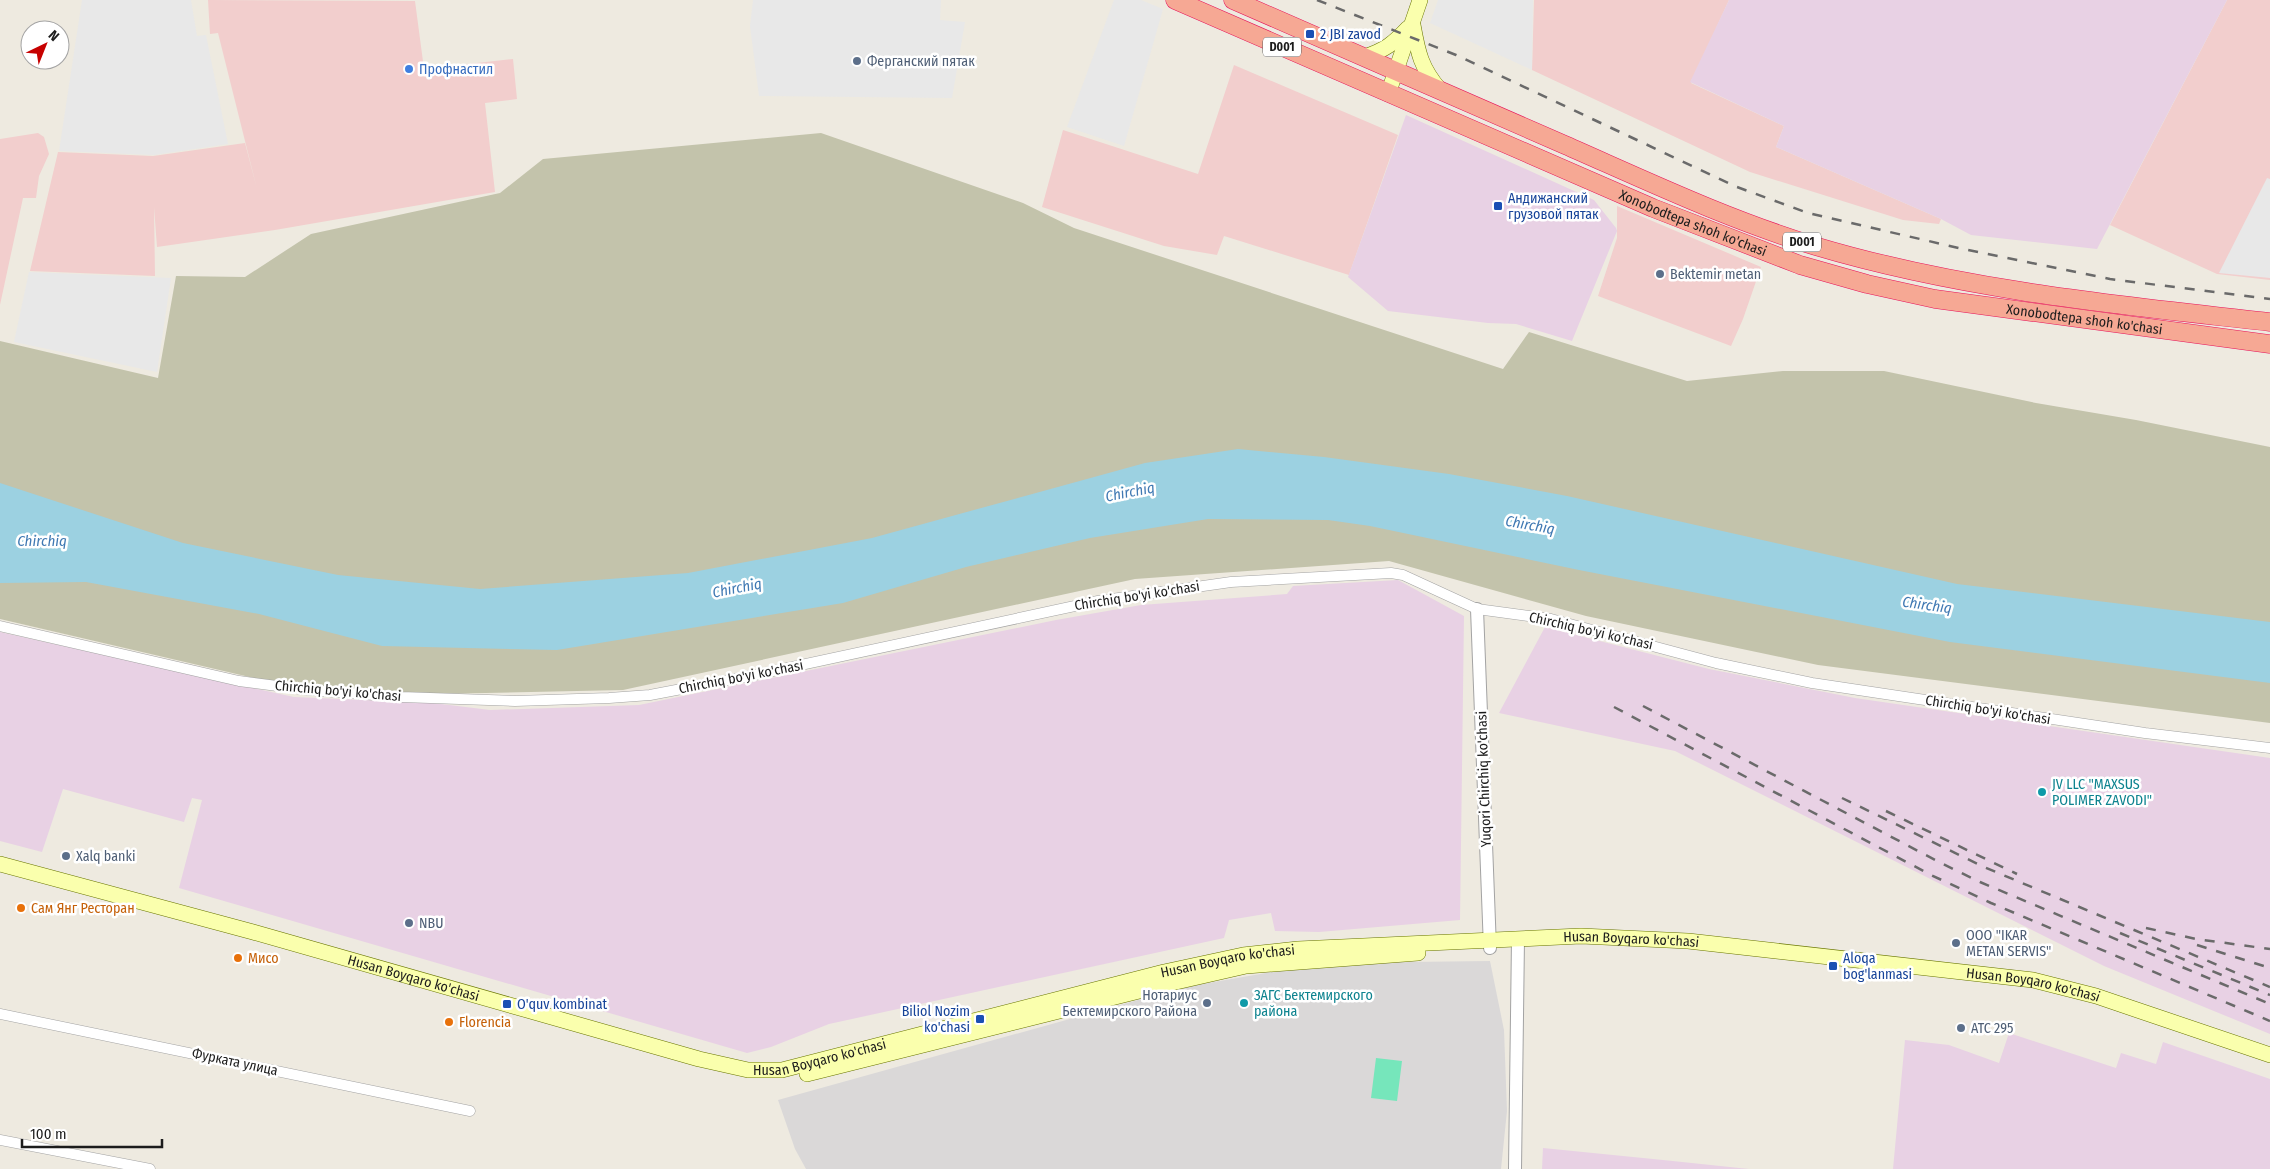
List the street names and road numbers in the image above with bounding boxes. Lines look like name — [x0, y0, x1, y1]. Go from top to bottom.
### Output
road number: D001 — [1263, 38, 1301, 56]
street label: Xonobodtepa shoh ko'chasi — [1617, 186, 1769, 260]
road number: D001 — [1783, 232, 1821, 252]
street label: Xonobodtepa shoh ko'chasi — [2005, 300, 2164, 338]
street label: Chirchiq bo'yi ko'chasi — [1073, 578, 1201, 614]
street label: Chirchiq bo'yi ko'chasi — [1527, 608, 1655, 654]
street label: Chirchiq bo'yi ko'chasi — [677, 657, 805, 697]
street label: Chirchiq bo'yi ko'chasi — [274, 677, 402, 705]
street label: Chirchiq bo'yi ko'chasi — [1924, 692, 2052, 728]
street label: Yuqori Chirchiq ko'chasi — [1473, 711, 1495, 847]
street label: Husan Boyqaro ko'chasi — [1563, 927, 1700, 951]
street label: Husan Boyqaro ko'chasi — [1159, 941, 1296, 981]
street label: Husan Boyqaro ko'chasi — [346, 951, 481, 1005]
street label: Husan Boyqaro ko'chasi — [1965, 964, 2102, 1005]
street label: Husan Boyqaro ko'chasi — [753, 1035, 888, 1079]
street label: Фурката улица — [190, 1045, 280, 1079]

